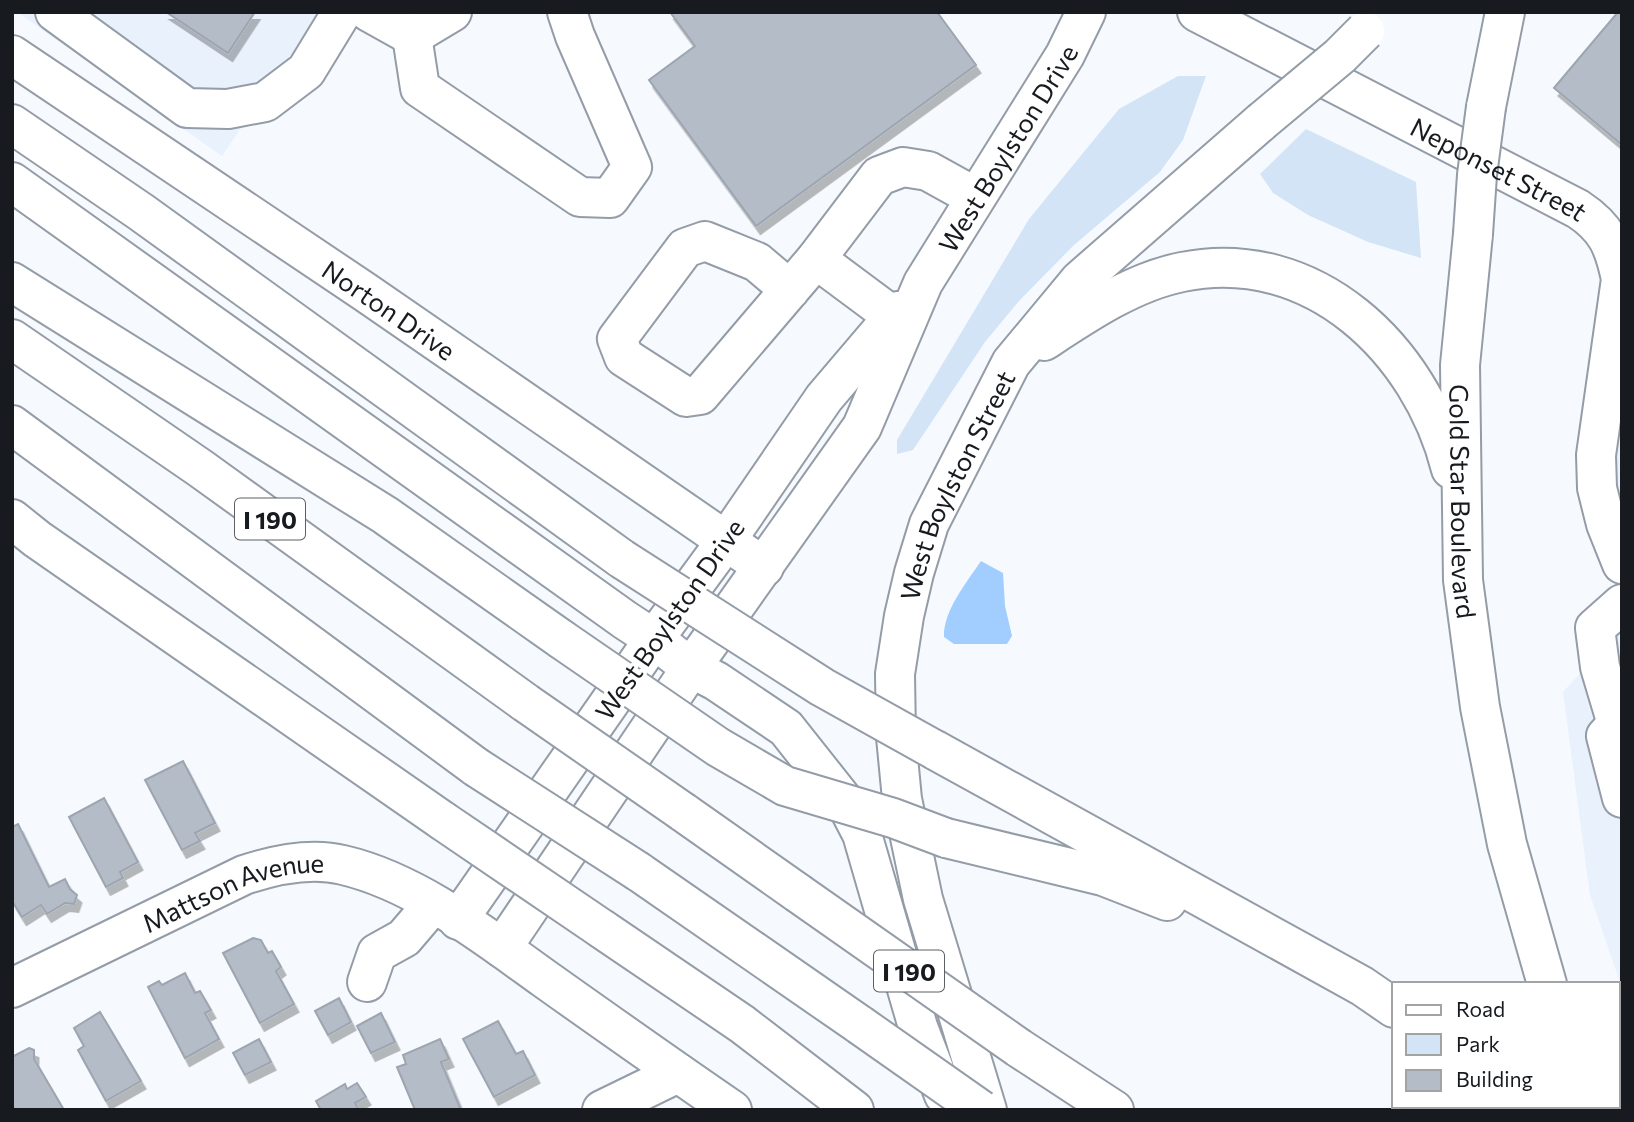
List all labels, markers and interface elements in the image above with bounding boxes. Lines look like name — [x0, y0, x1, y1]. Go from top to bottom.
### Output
street label: West Boylston Drive — [931, 40, 1083, 257]
street label: Neponset Street — [1406, 110, 1593, 226]
street label: Norton Drive — [317, 253, 462, 365]
street label: West Boylston Street — [893, 365, 1020, 603]
street label: Gold Star Boulevard — [1445, 384, 1483, 620]
road number: I 190 — [235, 498, 305, 540]
street label: West Boylston Drive — [588, 513, 750, 725]
street label: Mattson Avenue — [137, 846, 325, 938]
road number: I 190 — [874, 951, 944, 992]
legend — [1392, 982, 1620, 1108]
text: Road — [1456, 996, 1505, 1021]
text: Park — [1456, 1031, 1500, 1056]
text: Building — [1456, 1066, 1533, 1091]

